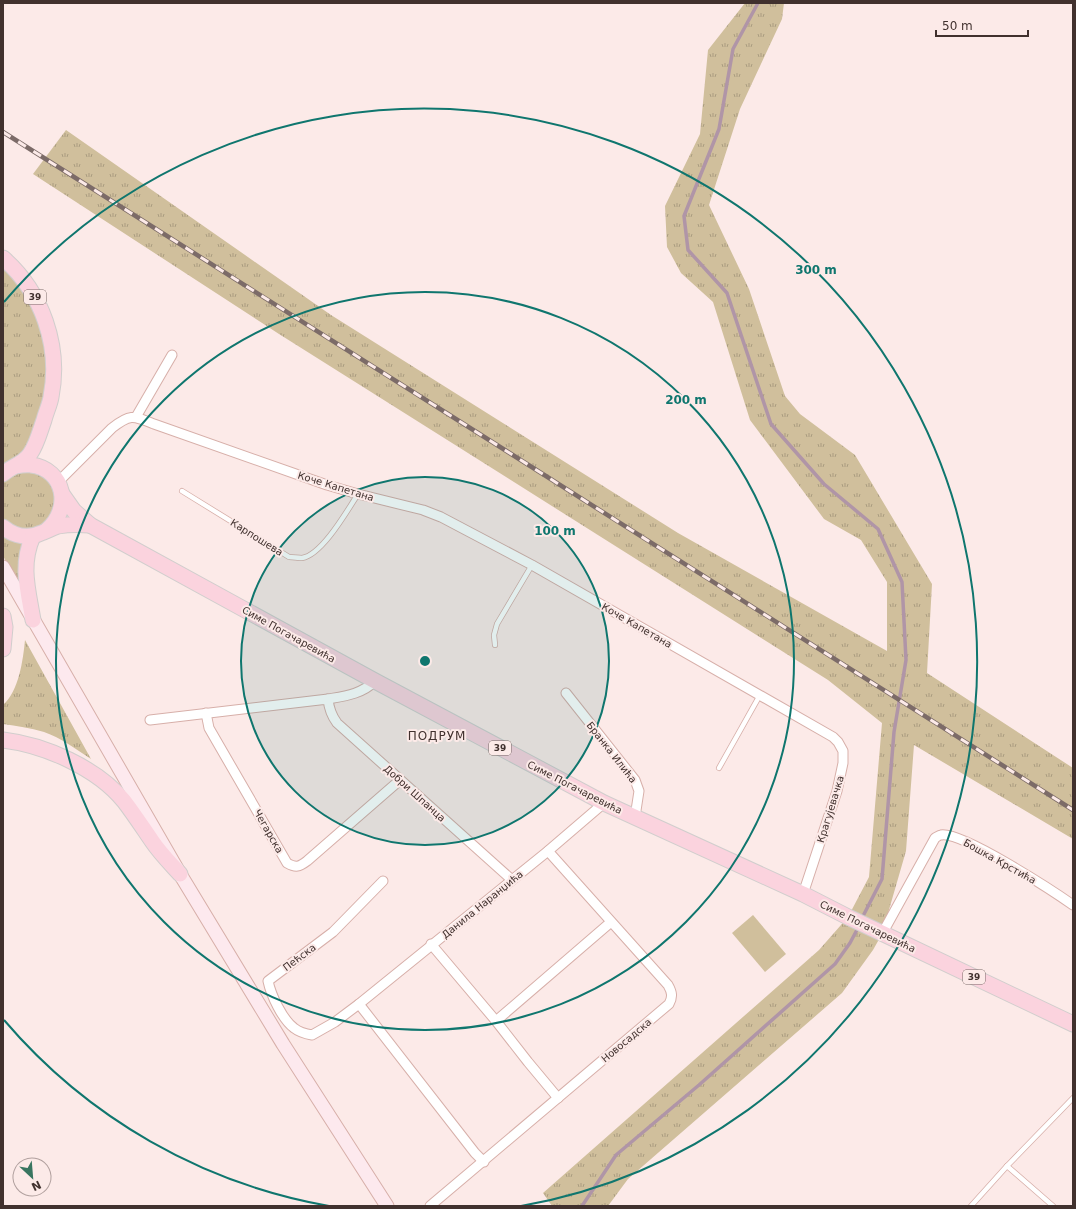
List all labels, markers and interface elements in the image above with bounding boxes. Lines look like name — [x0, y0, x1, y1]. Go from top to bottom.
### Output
scale bar — [936, 12, 1028, 38]
text: 50 m — [942, 19, 973, 33]
text: 300 m — [795, 263, 837, 277]
road number: 39 — [24, 290, 46, 304]
text: 200 m — [665, 393, 707, 407]
street label: Коче Капетана — [296, 470, 375, 503]
street label: Карпошева — [229, 517, 285, 558]
text: 100 m — [534, 524, 576, 538]
street label: Коче Капетана — [600, 601, 674, 650]
street label: Симе Погачаревића — [240, 604, 337, 665]
centre of rings — [418, 654, 432, 668]
street label: Бранка Илића — [584, 720, 639, 785]
district label: ПОДРУМ — [408, 729, 466, 743]
road number: 39 — [489, 741, 511, 755]
street label: Симе Погачаревића — [526, 759, 624, 816]
street label: Добри Шпанца — [382, 763, 448, 824]
street label: Крагујевачка — [815, 774, 846, 844]
street label: Чегарска — [252, 808, 285, 855]
street label: Бошка Крстића — [961, 837, 1038, 886]
street label: Данила Наранџића — [440, 868, 525, 940]
street label: Симе Погачаревића — [818, 899, 917, 954]
street label: Пећска — [281, 942, 318, 973]
road number: 39 — [963, 970, 985, 984]
street label: Новосадска — [599, 1016, 654, 1064]
north arrow — [12, 1157, 52, 1197]
text: N — [29, 1178, 43, 1193]

